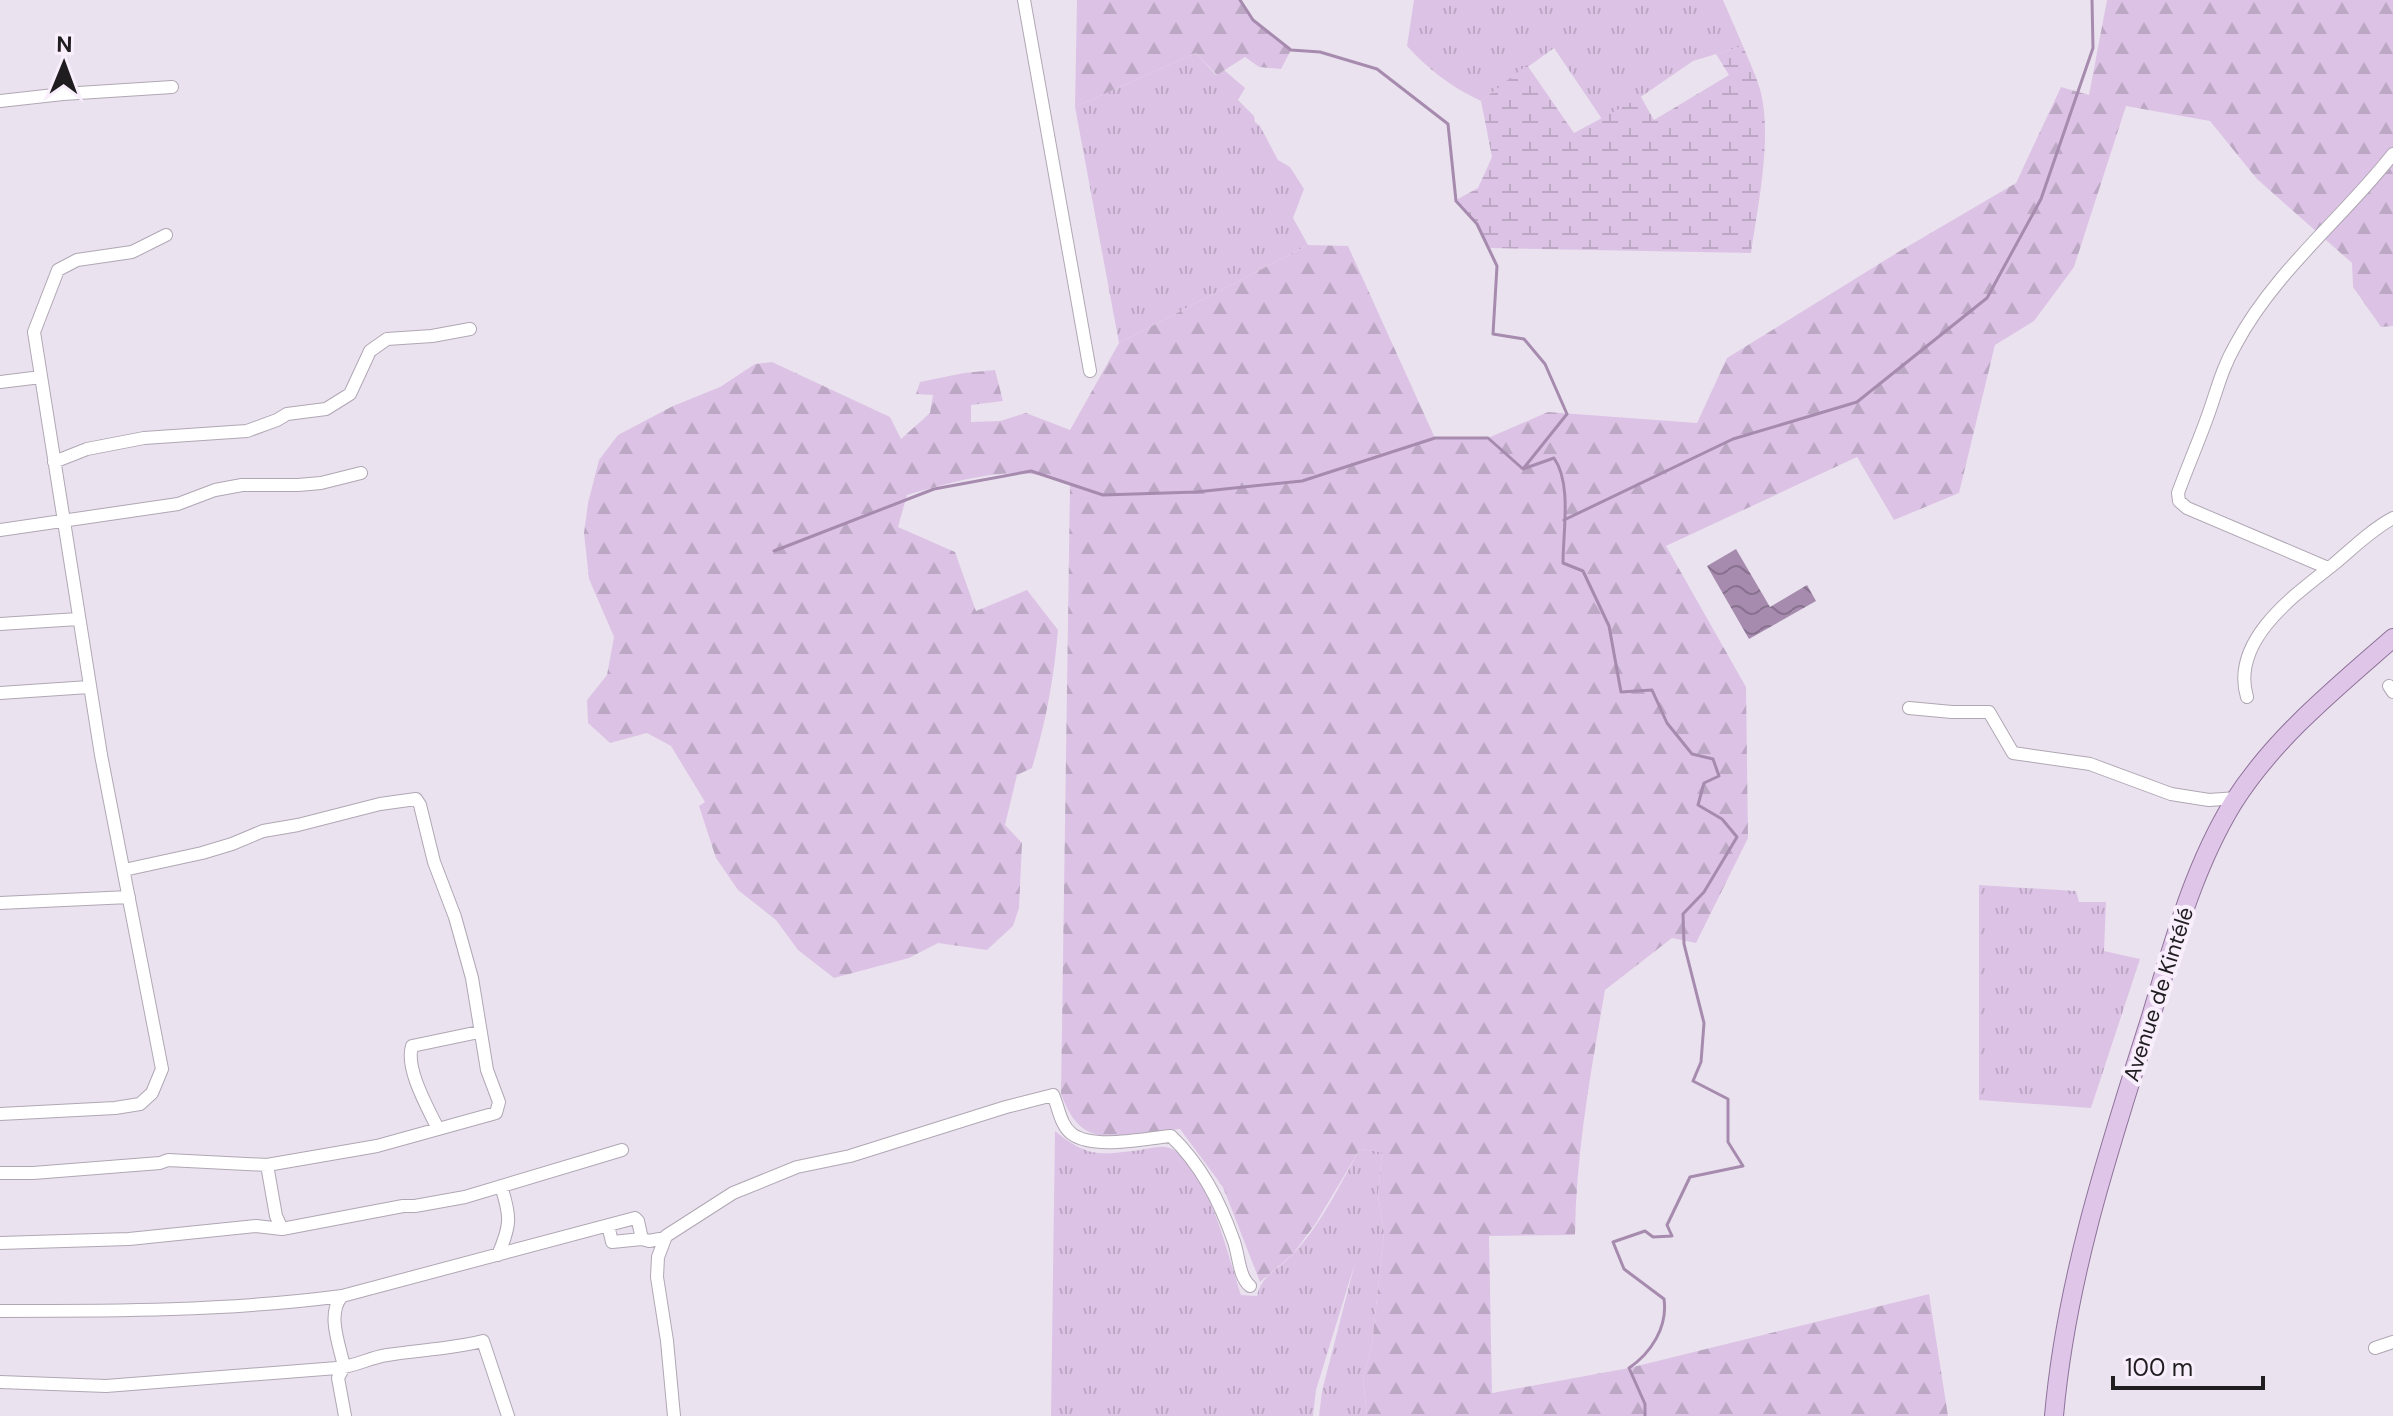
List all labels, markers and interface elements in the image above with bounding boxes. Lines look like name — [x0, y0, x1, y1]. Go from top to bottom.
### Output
north arrow — [24, 24, 104, 104]
text: N — [56, 30, 73, 59]
street label: Avenue de Kintélé — [2117, 903, 2200, 1085]
scale bar — [2113, 1340, 2263, 1390]
text: 100 m — [2125, 1352, 2193, 1383]

